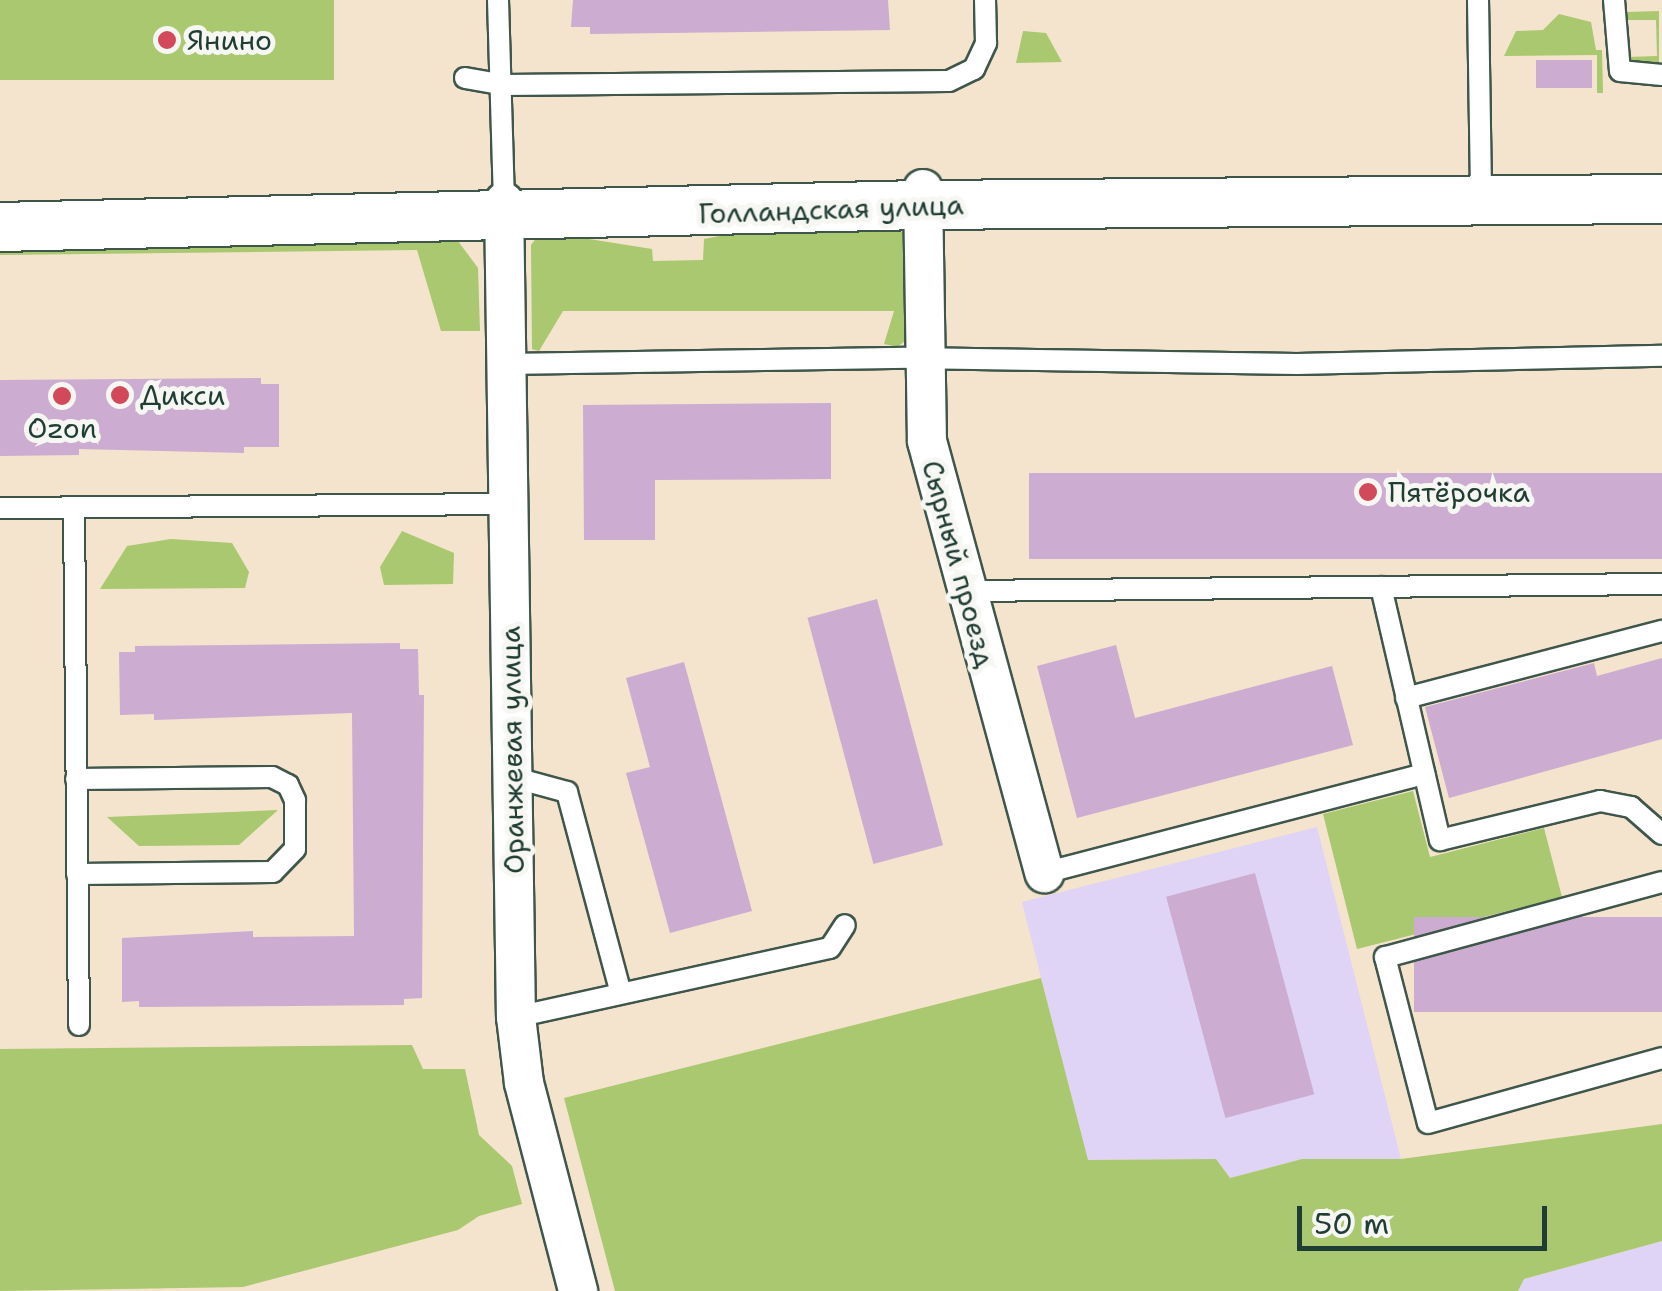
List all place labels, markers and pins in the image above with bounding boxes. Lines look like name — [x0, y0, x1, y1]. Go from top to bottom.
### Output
place label: Янино — [187, 23, 272, 57]
marker: Янино — [156, 29, 178, 51]
place label: Дикси — [140, 378, 225, 412]
marker: Дикси — [109, 384, 131, 406]
marker: Ozon — [51, 385, 73, 407]
place label: Ozon — [27, 411, 97, 445]
place label: Пятёрочка — [1388, 475, 1530, 509]
marker: Пятёрочка — [1357, 481, 1379, 503]

